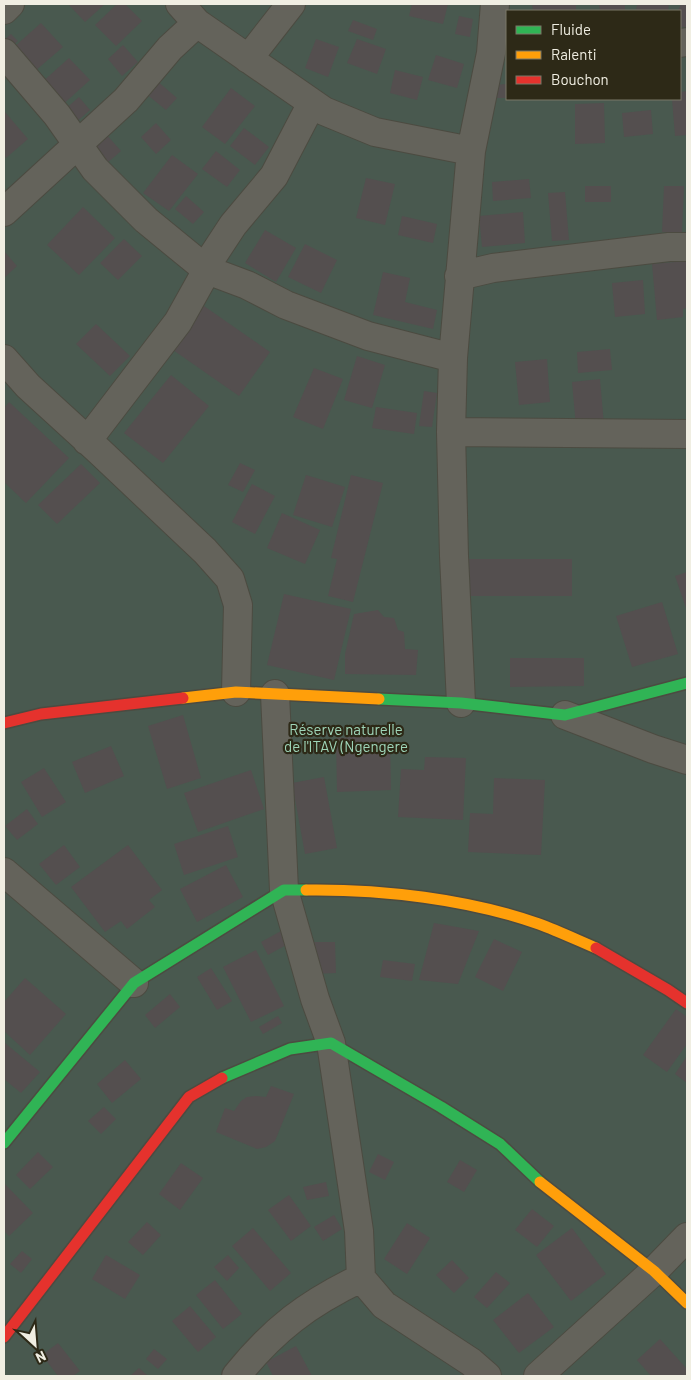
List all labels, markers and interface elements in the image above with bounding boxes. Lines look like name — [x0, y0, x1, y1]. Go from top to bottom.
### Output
legend — [506, 10, 681, 100]
text: Fluide — [551, 20, 591, 38]
text: Ralenti — [551, 45, 597, 63]
text: Bouchon — [551, 70, 609, 88]
park label: Réserve naturelle de l'ITAV (Ngengere — [284, 720, 408, 755]
north arrow — [10, 1320, 60, 1370]
text: N — [33, 1347, 49, 1367]

